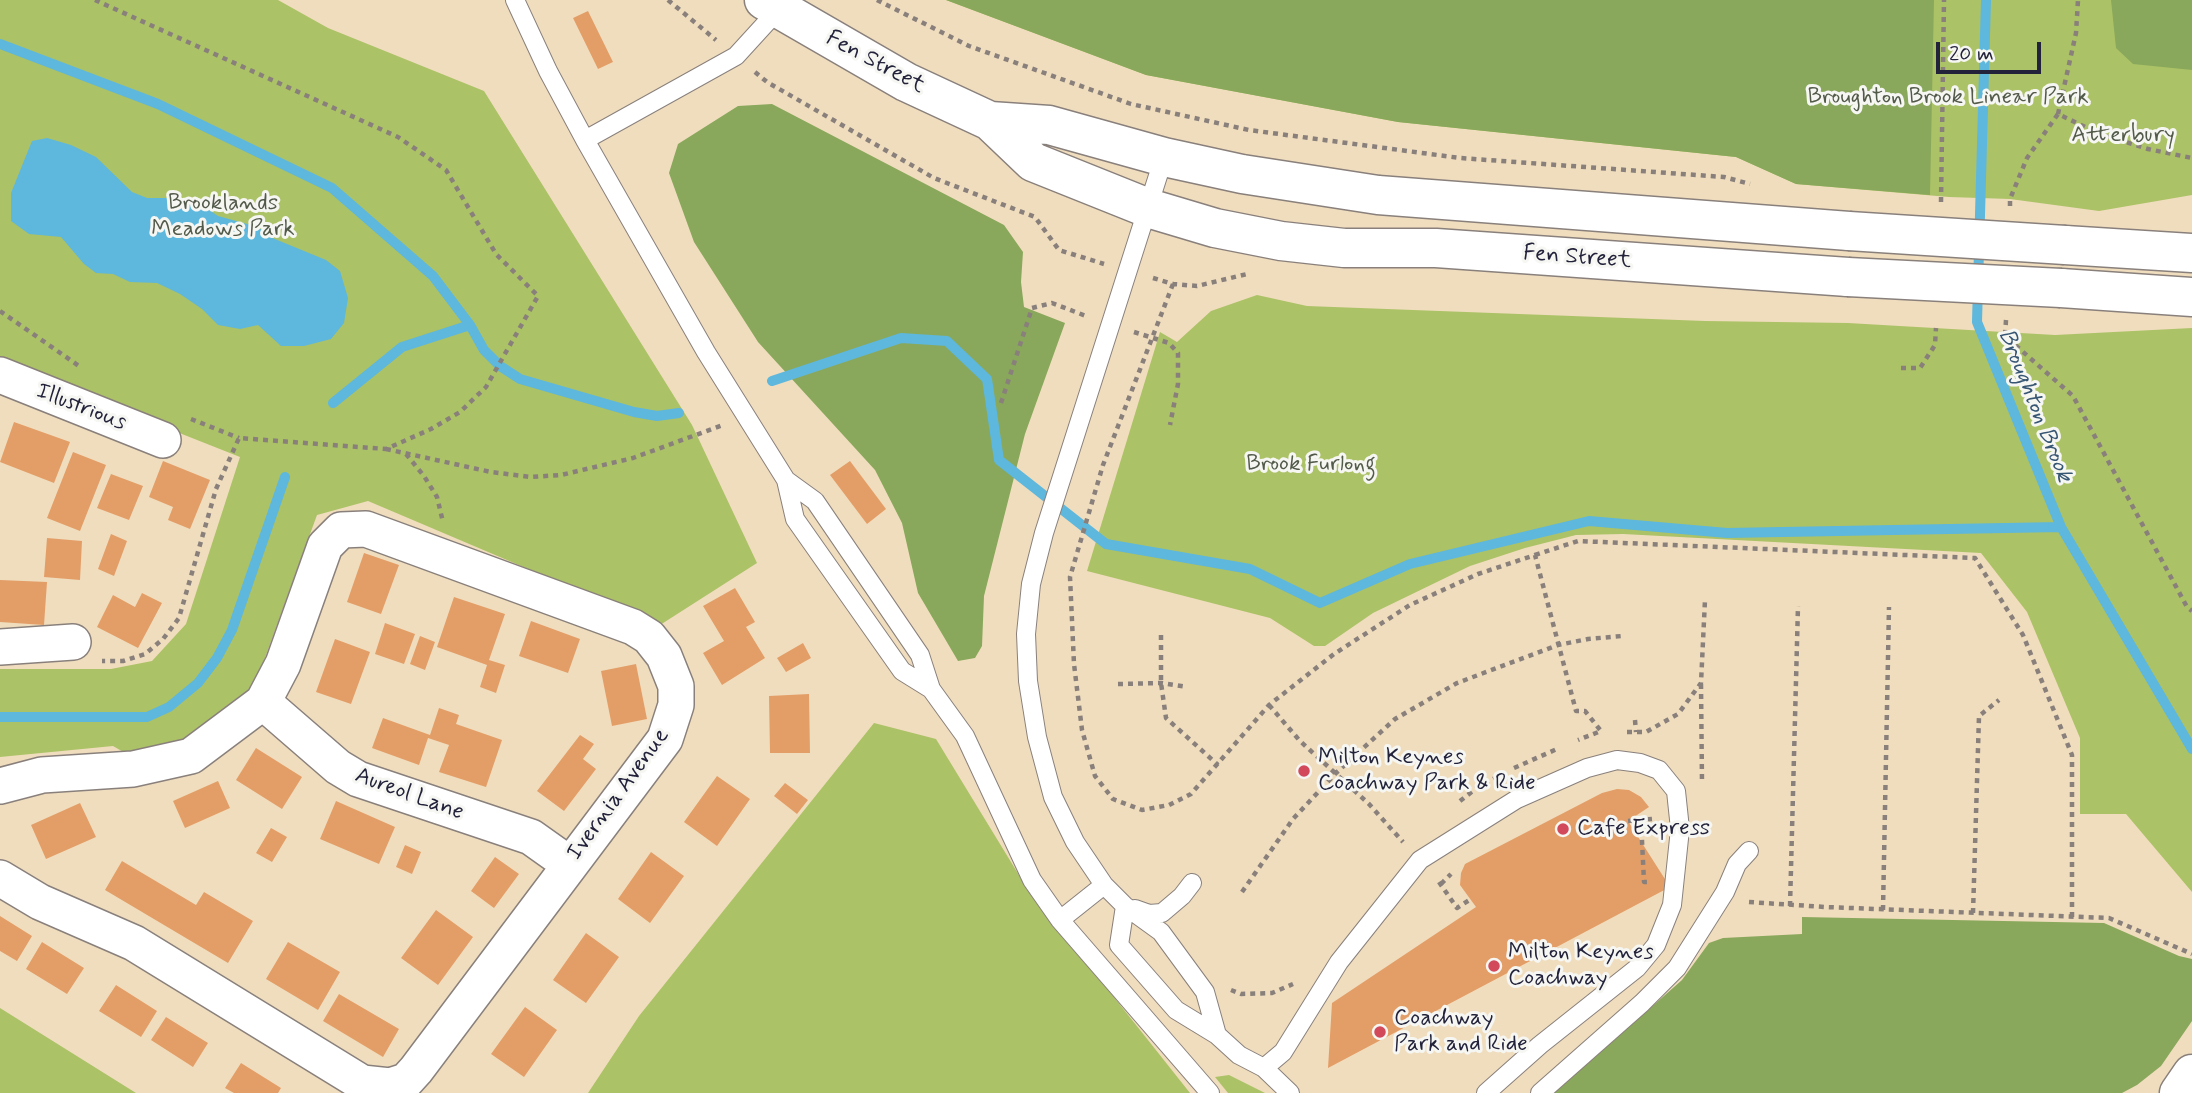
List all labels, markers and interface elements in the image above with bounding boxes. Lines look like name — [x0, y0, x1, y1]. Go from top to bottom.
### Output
street label: Fen Street — [821, 25, 929, 101]
scale bar — [1940, 28, 2045, 72]
text: 20 m — [1949, 40, 1994, 68]
park label: Broughton Brook Linear Park — [1807, 84, 2089, 112]
park label: Atterbury — [2071, 122, 2175, 150]
park label: Brooklands Meadows Park — [151, 190, 295, 244]
street label: Fen Street — [1522, 240, 1632, 276]
water label: Broughton Brook — [1990, 325, 2078, 487]
street label: Illustrious — [32, 378, 130, 438]
park label: Brook Furlong — [1246, 451, 1376, 479]
street label: Ivernia Avenue — [562, 724, 676, 866]
place label: Milton Keynes Coachway Park & Ride — [1318, 744, 1536, 798]
street label: Aureol Lane — [351, 763, 467, 827]
marker: Milton Keynes Coachway Park & Ride — [1296, 763, 1312, 779]
place label: Cafe Express — [1577, 815, 1710, 843]
marker: Cafe Express — [1555, 821, 1571, 837]
place label: Milton Keynes Coachway — [1508, 939, 1654, 993]
marker: Milton Keynes Coachway — [1486, 958, 1502, 974]
place label: Coachway Park and Ride — [1394, 1005, 1528, 1059]
marker: Coachway Park and Ride — [1372, 1024, 1388, 1040]

